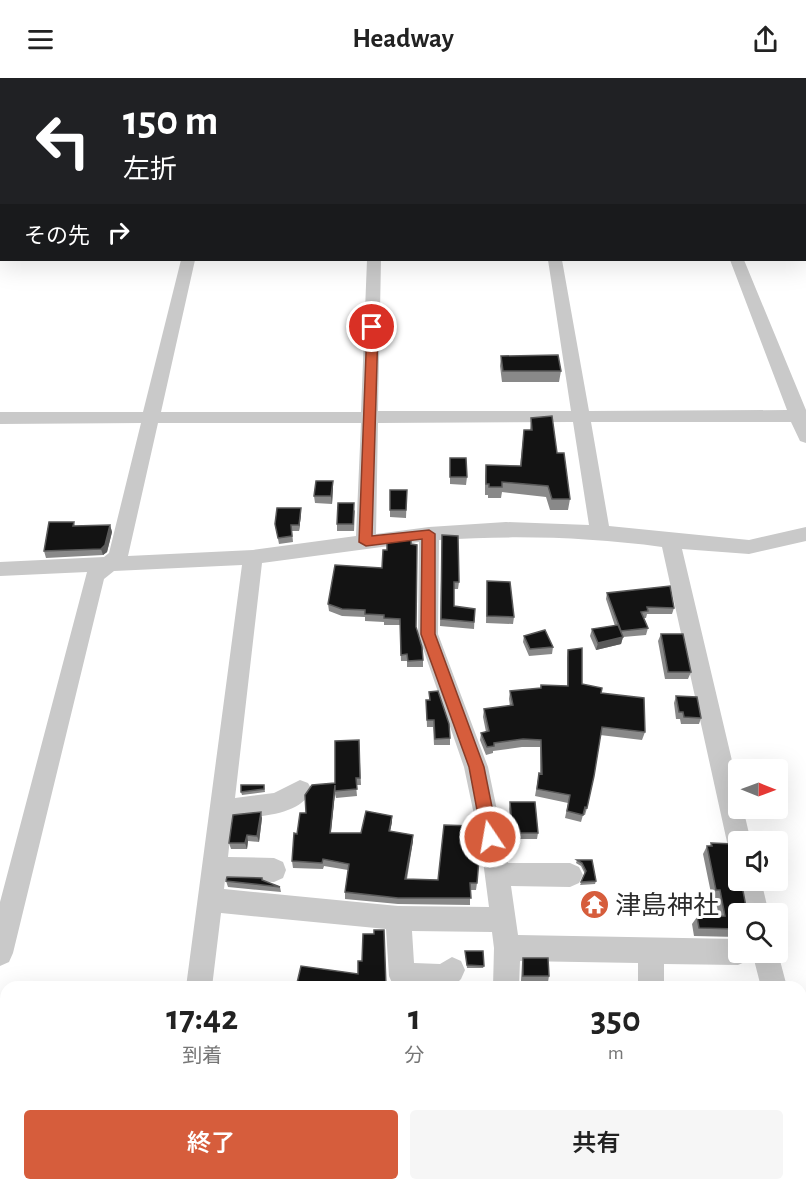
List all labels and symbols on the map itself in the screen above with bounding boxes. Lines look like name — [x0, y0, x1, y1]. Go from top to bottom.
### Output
pin — [346, 301, 397, 352]
north arrow — [728, 759, 788, 819]
position arrow — [458, 805, 522, 869]
temple icon: 津島神社 — [578, 889, 610, 921]
place label: 津島神社 — [615, 891, 719, 919]

